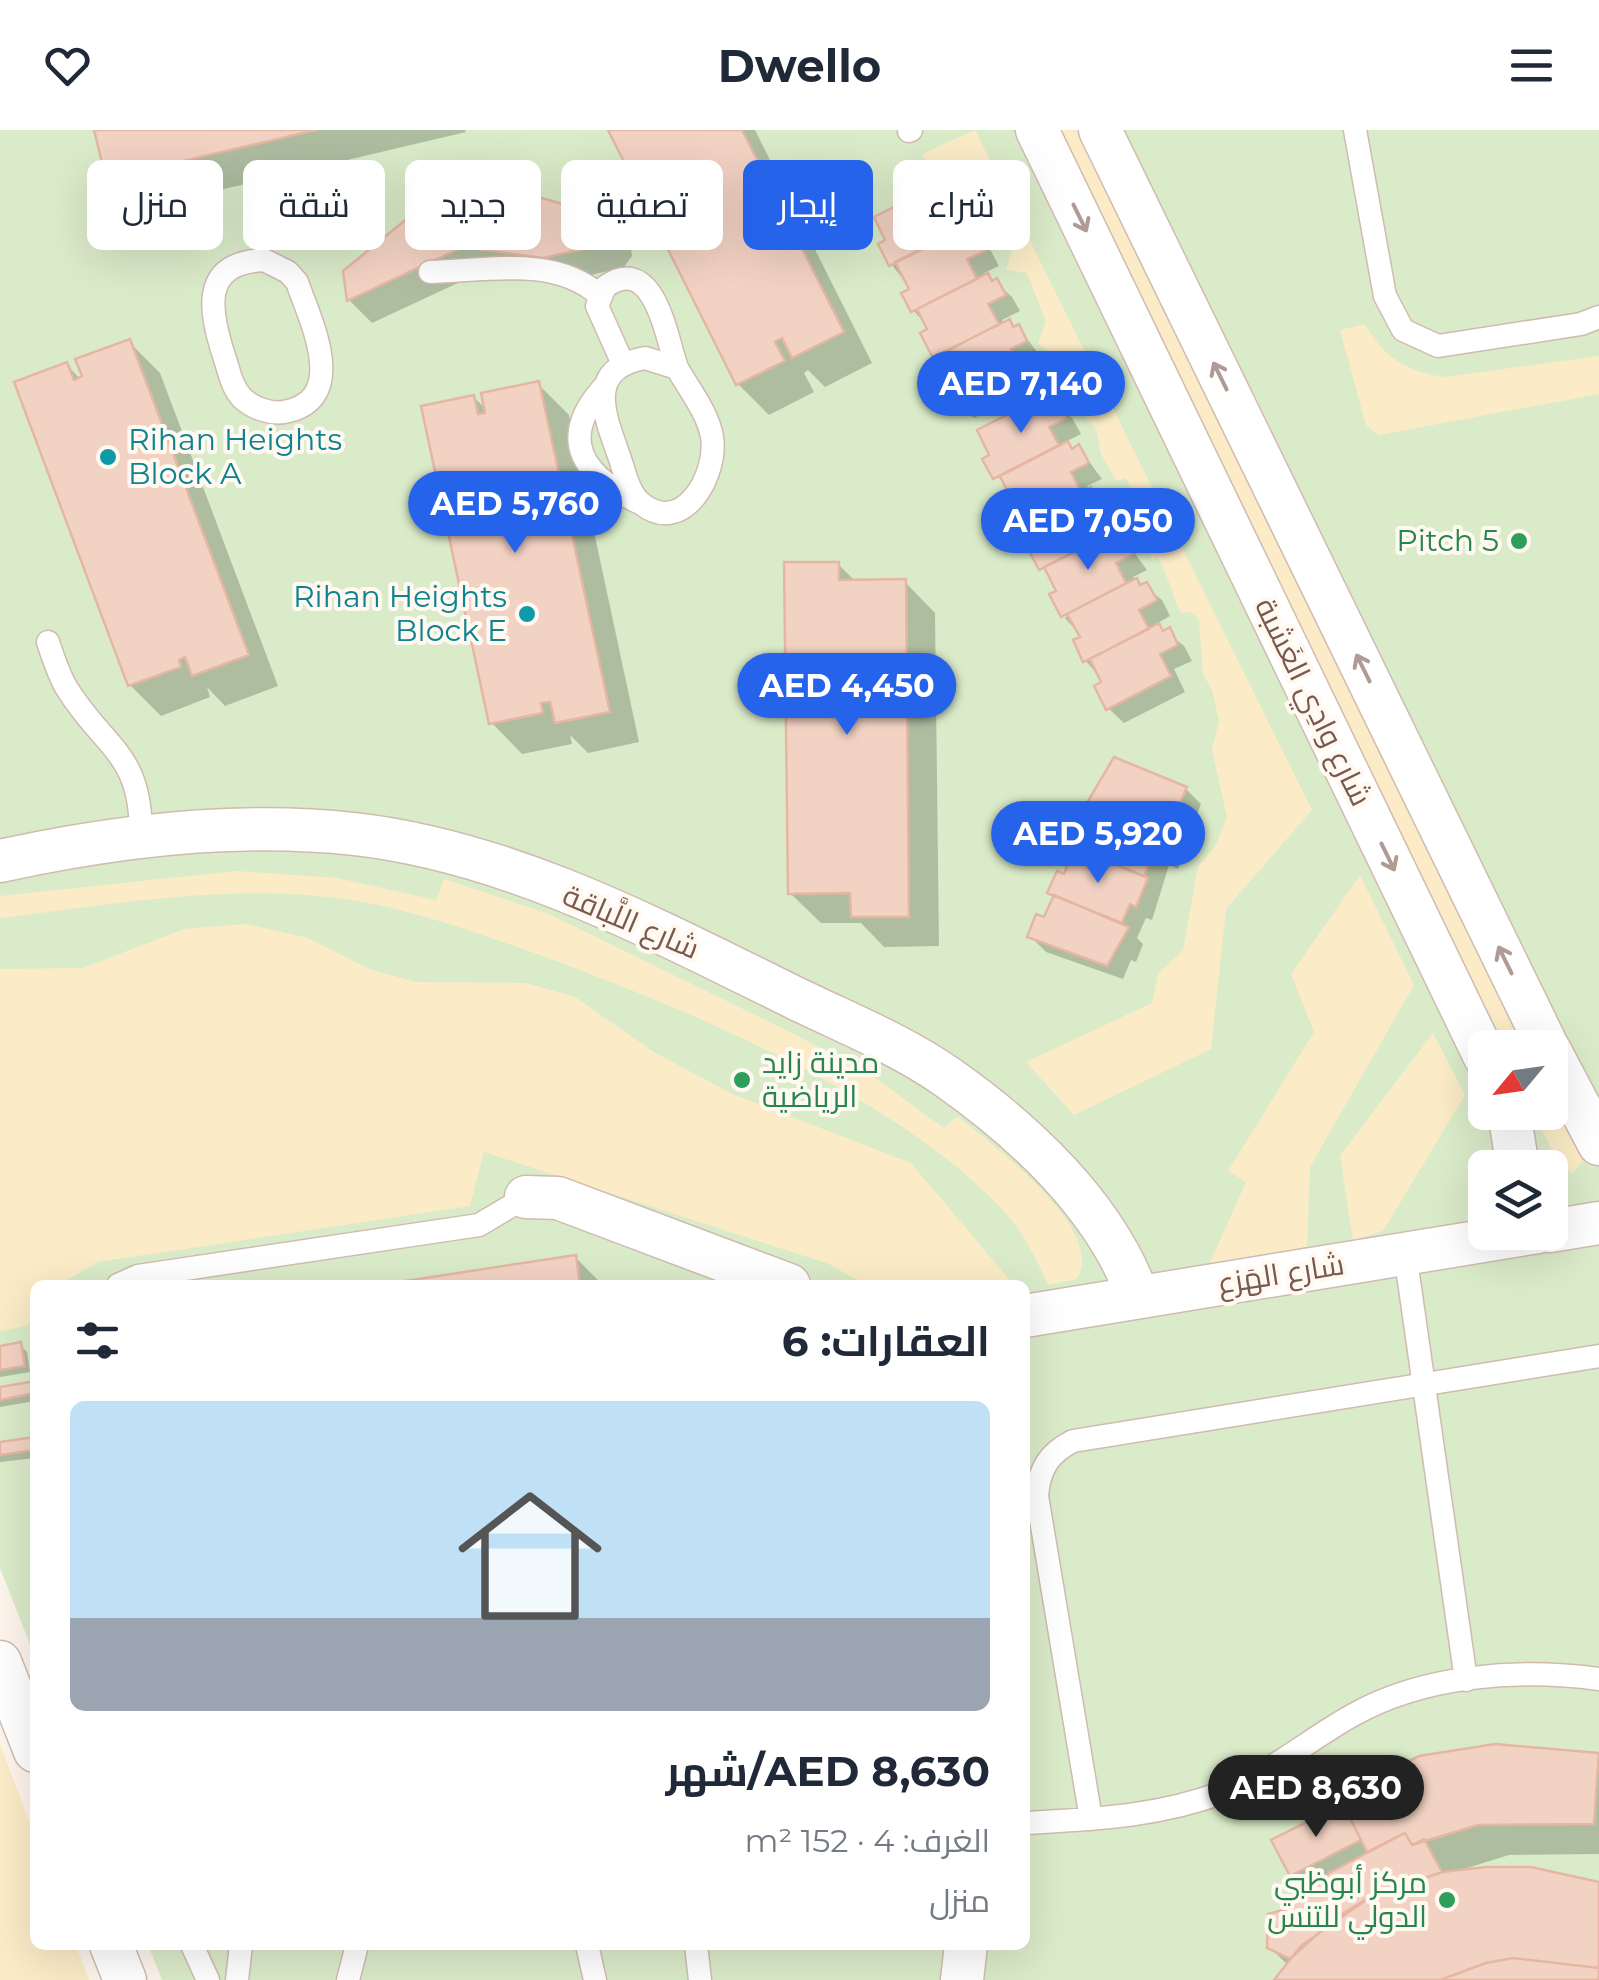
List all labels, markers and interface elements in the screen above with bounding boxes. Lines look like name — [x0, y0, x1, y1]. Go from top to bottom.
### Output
icon: heart — [40, 38, 95, 93]
text: Dwello — [718, 38, 881, 93]
icon: menu — [1504, 38, 1559, 93]
chip: منزل — [87, 160, 223, 250]
chip: شقة — [243, 160, 385, 250]
chip: جديد — [405, 160, 541, 250]
chip: تصفية — [561, 160, 723, 250]
chip: إيجار — [743, 160, 873, 250]
chip: شراء — [893, 160, 1030, 250]
one-way arrow — [1071, 202, 1090, 232]
pin: AED 7,140 — [907, 351, 1135, 436]
one-way arrow — [1210, 362, 1229, 391]
text: AED 7,140 — [939, 364, 1103, 403]
place label: Rihan Heights Block A — [128, 421, 342, 492]
marker: Rihan Heights Block A — [97, 446, 119, 468]
pin: AED 5,760 — [401, 471, 629, 556]
text: AED 5,760 — [430, 484, 600, 523]
pin: AED 7,050 — [974, 488, 1202, 573]
text: AED 7,050 — [1003, 501, 1173, 540]
place label: Pitch 5 — [1396, 522, 1499, 559]
marker: Pitch 5 — [1508, 530, 1530, 552]
place label: Rihan Heights Block E — [293, 578, 507, 649]
street label: شارع وادِي الغَشبة — [1243, 592, 1380, 814]
marker: Rihan Heights Block E — [516, 603, 538, 625]
pin: AED 4,450 — [733, 653, 961, 738]
one-way arrow — [1352, 654, 1371, 684]
text: AED 4,450 — [759, 666, 935, 705]
pin: AED 5,920 — [984, 801, 1212, 886]
text: AED 5,920 — [1013, 814, 1183, 853]
one-way arrow — [1380, 841, 1399, 871]
street label: شارع اللَّباقة — [557, 876, 705, 969]
one-way arrow — [1495, 946, 1514, 976]
north arrow — [1468, 1030, 1568, 1130]
map controls — [1468, 1030, 1568, 1250]
place label: مدينة زايد الرياضية — [762, 1044, 879, 1115]
marker: مدينة زايد الرياضية — [731, 1069, 753, 1091]
button: layers — [1468, 1150, 1568, 1250]
street label: شارع الهَزع — [1215, 1245, 1347, 1304]
icon: filters — [70, 1313, 125, 1368]
text: العقارات: 6 — [782, 1315, 990, 1367]
icon: home — [440, 1466, 620, 1646]
text: AED 8,630/شهر — [666, 1745, 990, 1797]
pin: AED 8,630 — [1202, 1755, 1430, 1840]
text: AED 8,630 — [1230, 1768, 1402, 1807]
text: الغرف: 4 · 152 m² — [745, 1821, 990, 1860]
place label: مركز أبوظبي الدولي للتنس — [1267, 1864, 1427, 1940]
text: منزل — [929, 1881, 990, 1920]
marker: مركز أبوظبي الدولي للتنس — [1436, 1889, 1458, 1911]

